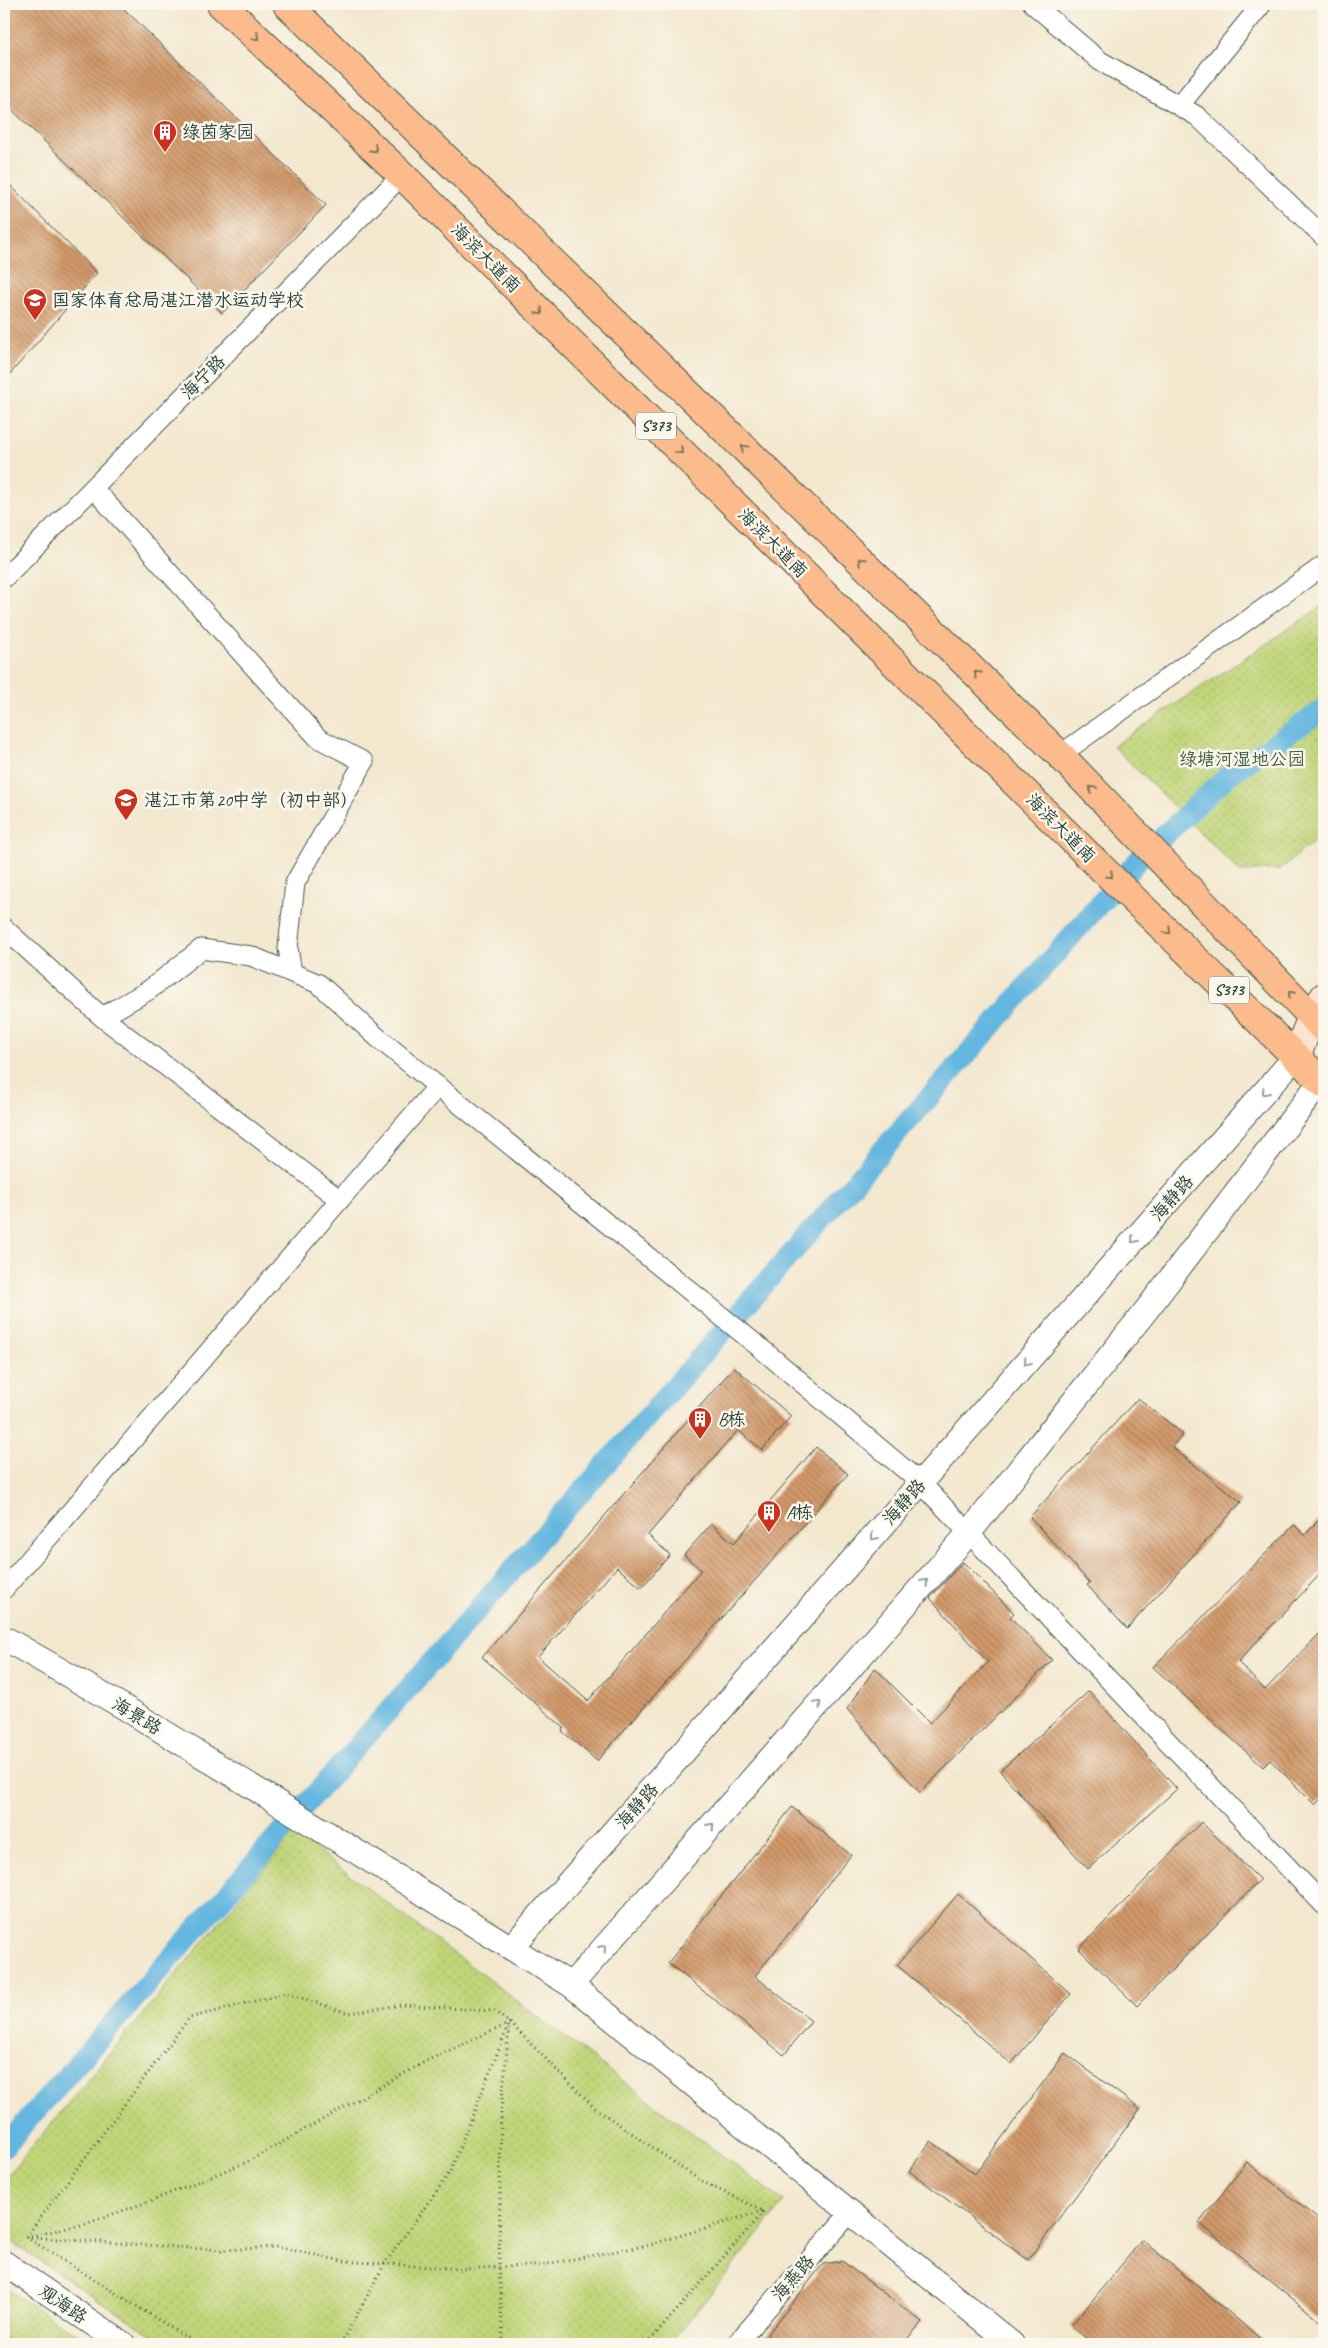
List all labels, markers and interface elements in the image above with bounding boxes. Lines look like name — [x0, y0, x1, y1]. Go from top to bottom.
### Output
one-way arrow — [250, 31, 259, 40]
building icon: 绿茵家园 — [152, 119, 178, 153]
place label: 绿茵家园 — [182, 121, 254, 143]
one-way arrow — [368, 143, 377, 152]
street label: 海滨大道南 — [446, 218, 526, 298]
school or university icon: 国家体育总局湛江潜水运动学校 — [22, 287, 48, 321]
place label: 国家体育总局湛江潜水运动学校 — [52, 289, 304, 311]
one-way arrow — [534, 306, 543, 315]
street label: 海宁路 — [176, 350, 230, 404]
road number: S373 — [636, 412, 676, 440]
one-way arrow — [741, 444, 750, 453]
one-way arrow — [675, 445, 684, 454]
street label: 海滨大道南 — [733, 503, 813, 583]
one-way arrow — [857, 558, 866, 567]
one-way arrow — [974, 671, 983, 680]
park label: 绿塘河湿地公园 — [1179, 748, 1305, 770]
one-way arrow — [1089, 785, 1098, 794]
school or university icon: 湛江市第20中学（初中部） — [113, 787, 139, 821]
street label: 海滨大道南 — [1021, 788, 1101, 868]
place label: 湛江市第20中学（初中部） — [144, 789, 358, 811]
one-way arrow — [1104, 869, 1113, 878]
one-way arrow — [1162, 925, 1171, 934]
road number: S373 — [1209, 976, 1249, 1004]
one-way arrow — [1288, 990, 1297, 999]
one-way arrow — [1261, 1086, 1270, 1095]
street label: 海静路 — [1146, 1170, 1198, 1226]
one-way arrow — [1131, 1234, 1140, 1243]
one-way arrow — [1024, 1357, 1033, 1366]
building icon: B栋 — [687, 1406, 713, 1440]
place label: B栋 — [718, 1408, 745, 1430]
street label: 海静路 — [878, 1474, 930, 1530]
building icon: A栋 — [756, 1499, 782, 1533]
place label: A栋 — [786, 1501, 813, 1523]
one-way arrow — [870, 1531, 879, 1540]
one-way arrow — [919, 1579, 928, 1588]
street label: 海景路 — [108, 1693, 166, 1739]
one-way arrow — [812, 1701, 821, 1710]
street label: 海静路 — [611, 1778, 663, 1834]
one-way arrow — [705, 1823, 714, 1832]
one-way arrow — [597, 1945, 606, 1954]
street label: 海燕路 — [767, 2250, 819, 2306]
street label: 观海路 — [34, 2280, 92, 2328]

